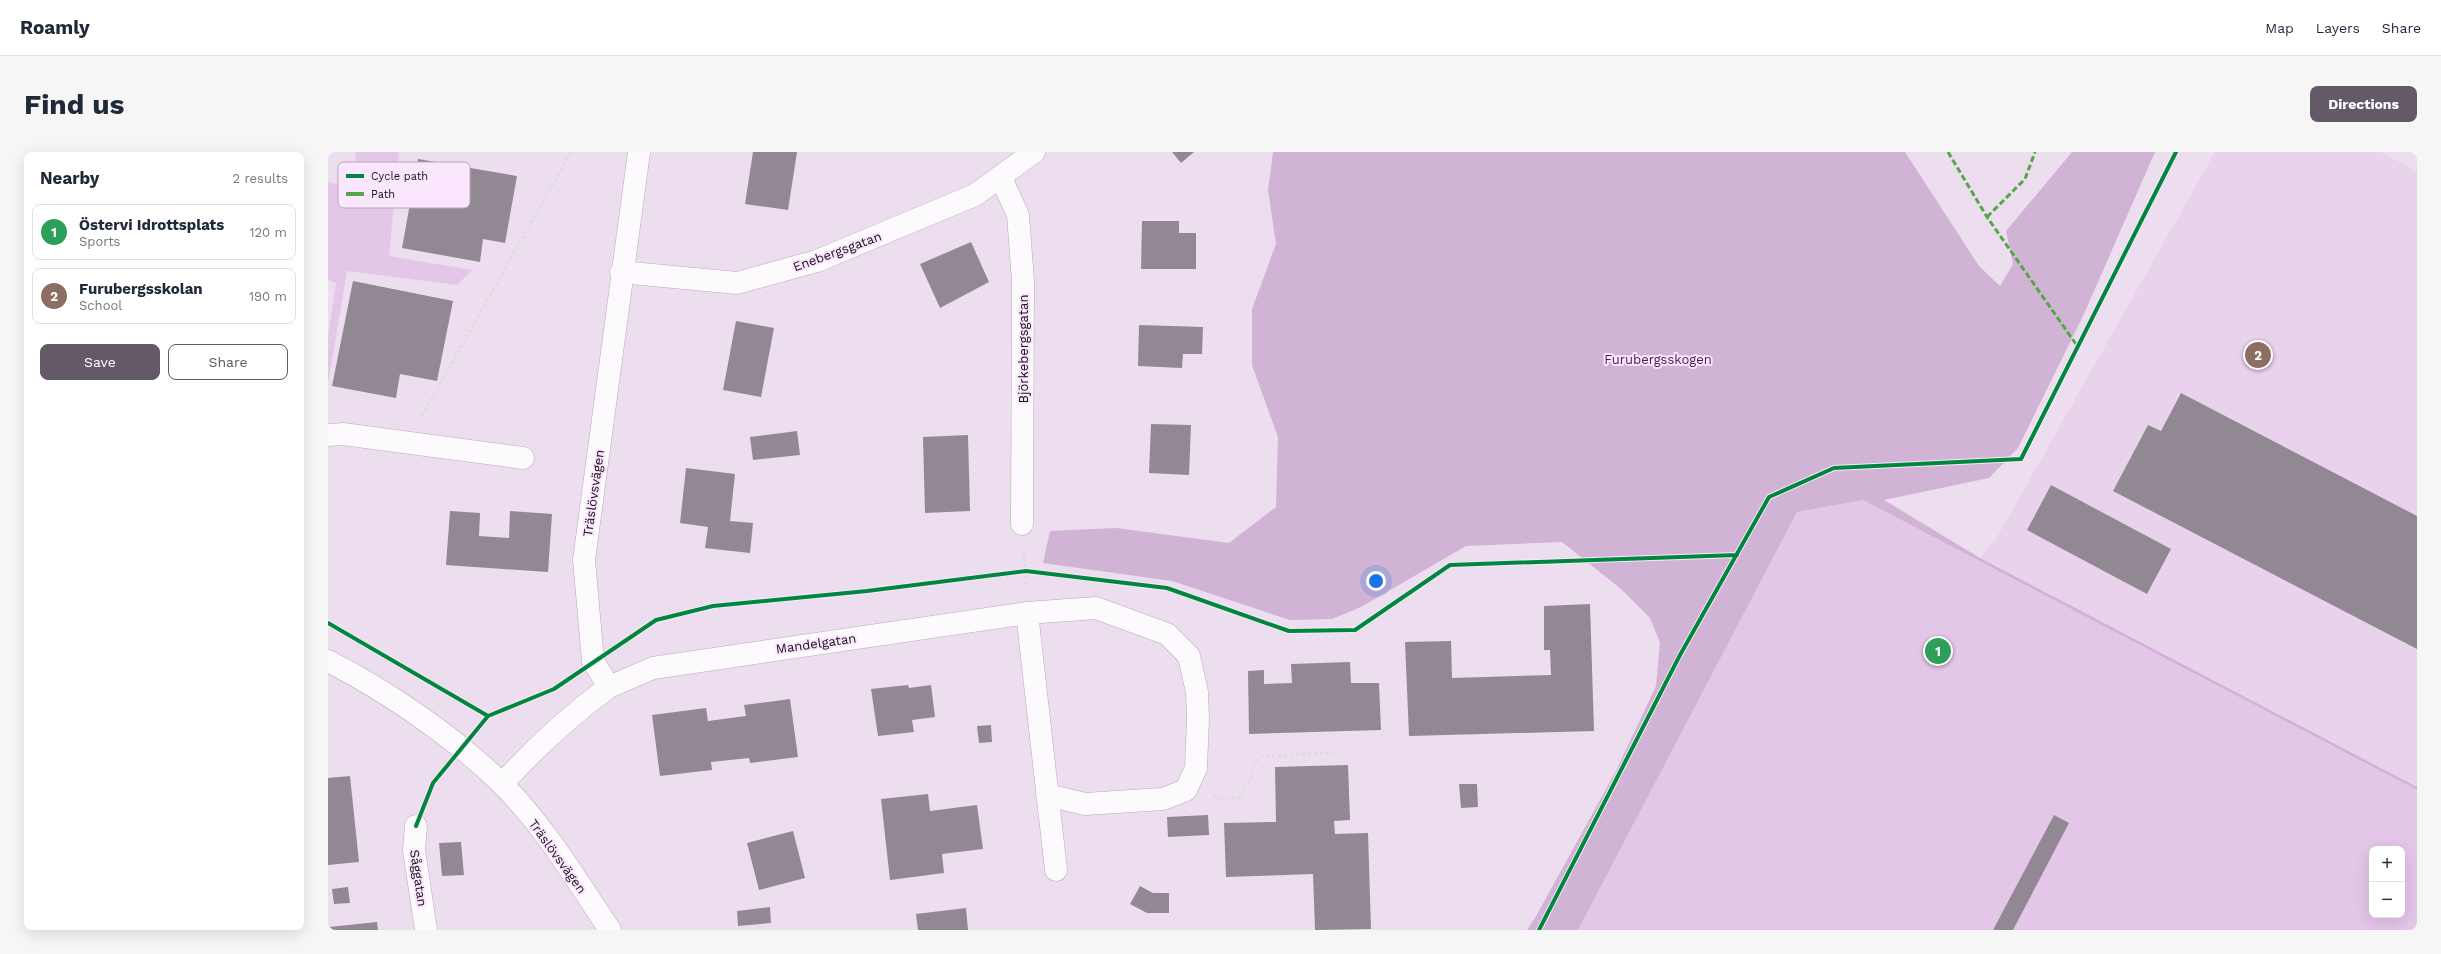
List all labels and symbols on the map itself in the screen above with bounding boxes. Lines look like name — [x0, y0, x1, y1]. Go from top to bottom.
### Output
legend — [338, 162, 470, 208]
text: Cycle path — [371, 170, 428, 183]
text: Path — [371, 188, 395, 201]
street label: Enebergsgatan — [791, 228, 883, 274]
street label: Björkebergsgatan — [1016, 295, 1031, 403]
pin: 2 — [2245, 340, 2271, 370]
park label: Furubergsskogen — [1604, 352, 1712, 367]
street label: Träslövsvägen — [580, 449, 607, 538]
your location — [1366, 571, 1386, 591]
street label: Mandelgatan — [775, 630, 857, 657]
pin: 1 — [1925, 636, 1951, 666]
street label: Träslövsvägen — [526, 816, 589, 896]
street label: Såggatan — [407, 849, 430, 908]

